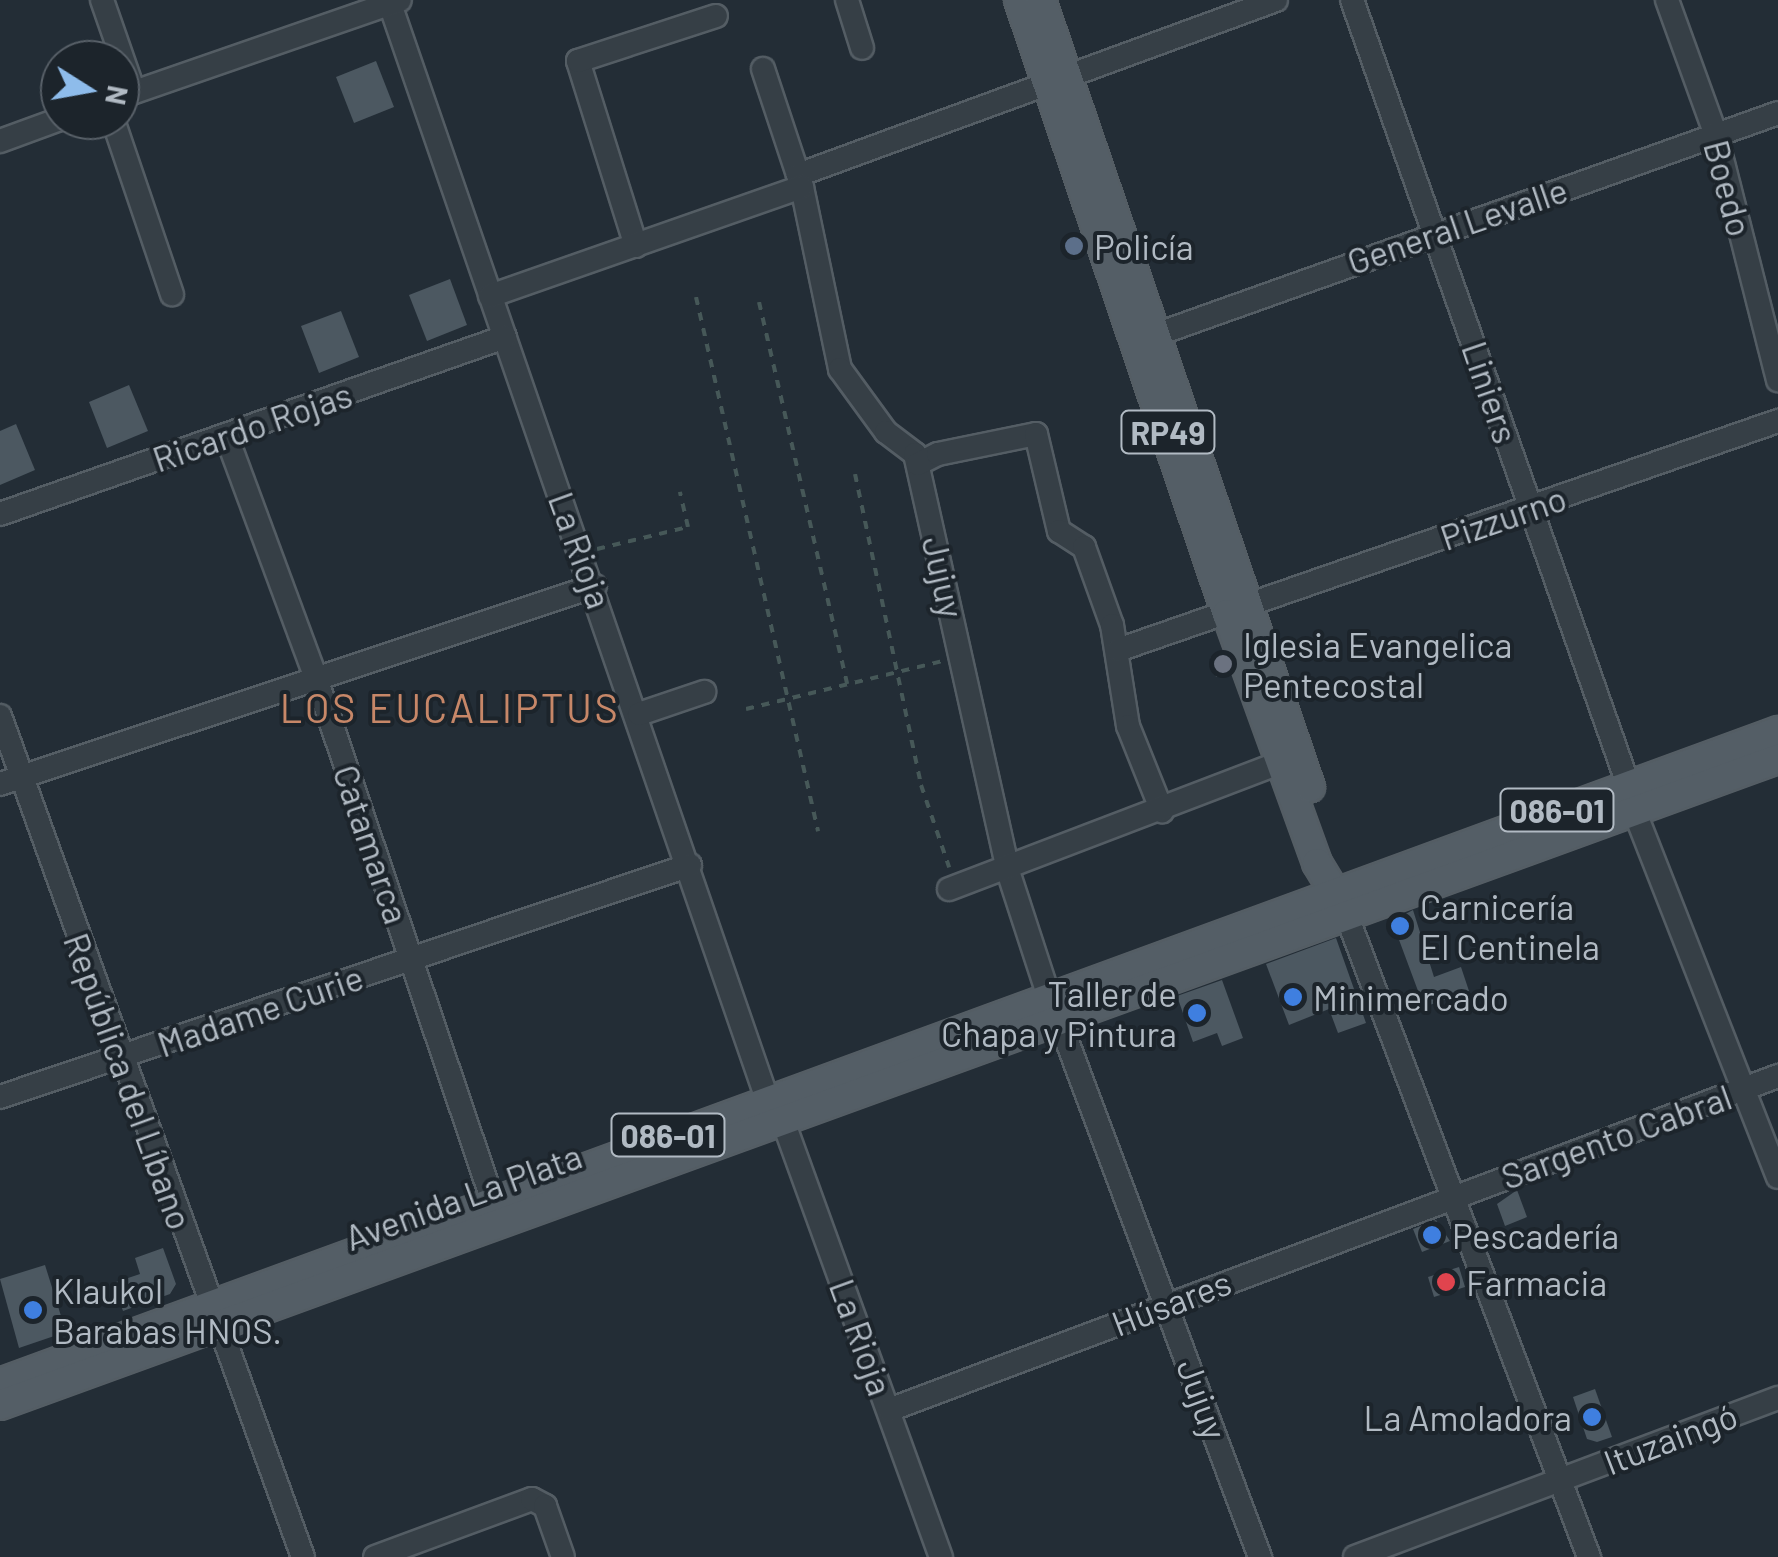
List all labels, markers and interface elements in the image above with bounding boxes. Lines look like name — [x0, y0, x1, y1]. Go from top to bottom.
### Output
north arrow — [40, 40, 140, 140]
text: N — [99, 83, 136, 108]
street label: Boedo — [1696, 135, 1762, 241]
street label: General Levalle — [1341, 168, 1573, 282]
place label: Policía — [1094, 225, 1194, 267]
marker: Policía — [1063, 235, 1085, 257]
street label: Liniers — [1454, 336, 1528, 448]
street label: Ricardo Rojas — [147, 372, 357, 480]
road number: RP49 — [1118, 405, 1218, 459]
street label: Pizzurno — [1435, 476, 1571, 558]
street label: La Rioja — [541, 486, 621, 614]
street label: Jujuy — [914, 532, 974, 622]
place label: Iglesia Evangelica Pentecostal — [1243, 623, 1512, 705]
marker: Iglesia Evangelica Pentecostal — [1212, 653, 1234, 675]
district label: LOS EUCALIPTUS — [280, 683, 620, 731]
street label: Catamarca — [325, 759, 419, 929]
road number: 086-01 — [1497, 783, 1617, 837]
place label: Carnicería El Centinela — [1420, 885, 1600, 967]
marker: Carnicería El Centinela — [1389, 915, 1411, 937]
street label: República del Líbano — [56, 927, 202, 1235]
street label: Madame Curie — [152, 955, 368, 1065]
place label: Taller de Chapa y Pintura — [941, 972, 1177, 1054]
place label: Minimercado — [1313, 976, 1509, 1018]
marker: Minimercado — [1282, 986, 1304, 1008]
marker: Taller de Chapa y Pintura — [1186, 1002, 1208, 1024]
street label: Sargento Cabral — [1495, 1075, 1737, 1197]
road number: 086-01 — [608, 1108, 728, 1162]
street label: Avenida La Plata — [339, 1134, 587, 1258]
place label: Pescadería — [1452, 1214, 1619, 1256]
marker: Pescadería — [1421, 1224, 1443, 1246]
street label: Húsares — [1105, 1260, 1237, 1344]
place label: Farmacia — [1466, 1261, 1607, 1303]
place label: Klaukol Barabas HNOS. — [53, 1269, 282, 1351]
marker: Farmacia — [1435, 1271, 1457, 1293]
street label: La Rioja — [822, 1273, 902, 1401]
marker: Klaukol Barabas HNOS. — [22, 1299, 44, 1321]
street label: Jujuy — [1169, 1353, 1237, 1445]
street label: Ituzaingó — [1597, 1393, 1743, 1483]
place label: La Amoladora — [1364, 1396, 1572, 1438]
marker: La Amoladora — [1581, 1406, 1603, 1428]

